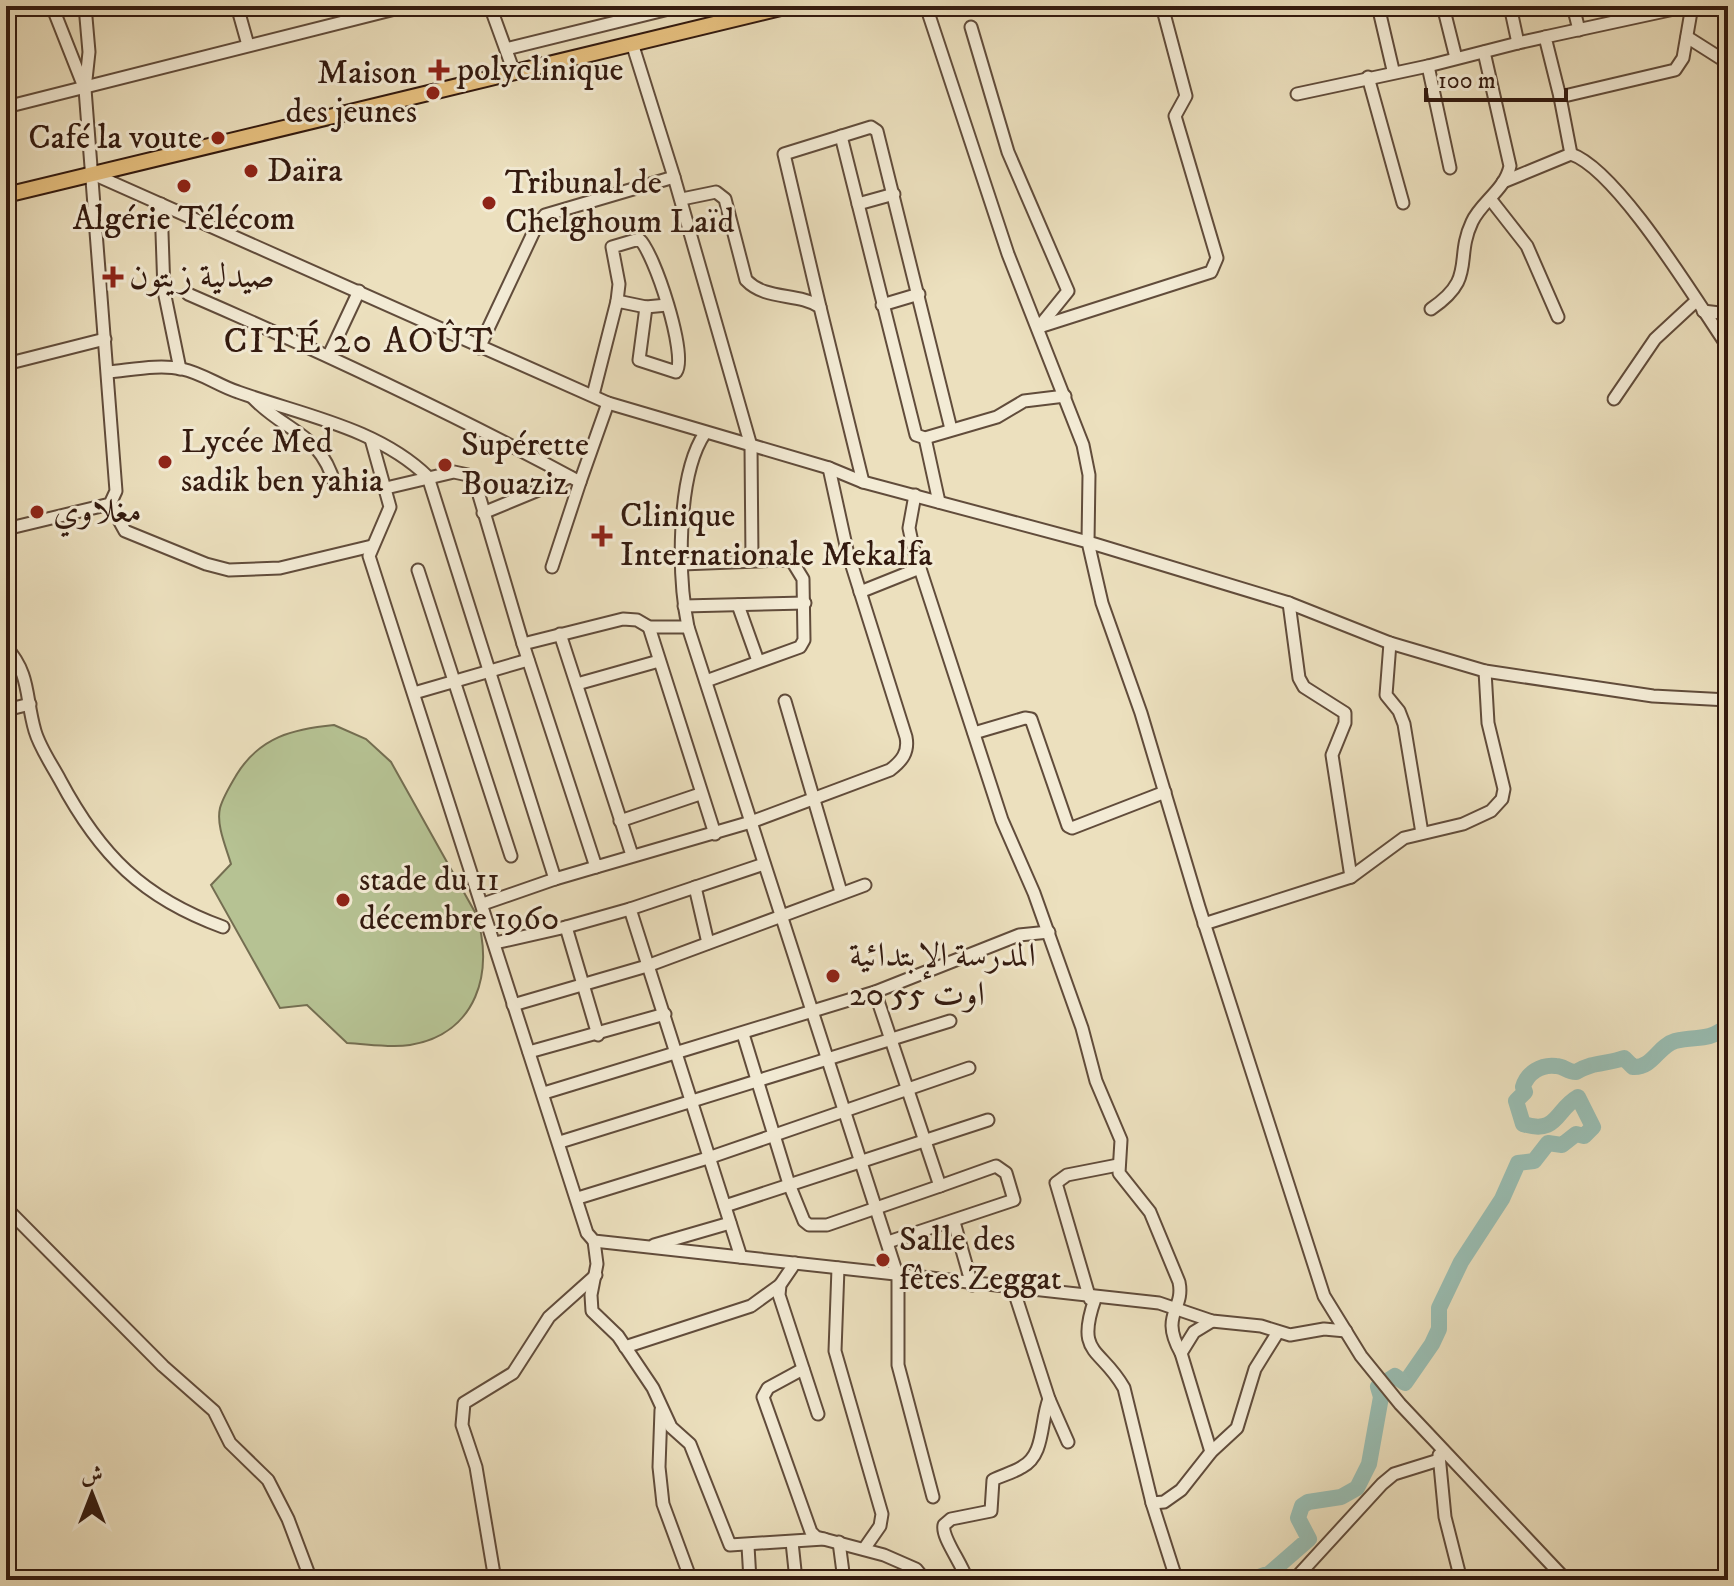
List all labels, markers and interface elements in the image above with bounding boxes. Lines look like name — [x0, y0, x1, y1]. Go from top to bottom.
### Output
place label: polyclinique — [456, 49, 624, 91]
place label: Maison des jeunes — [286, 52, 417, 133]
scale bar — [1426, 52, 1566, 102]
marker: polyclinique — [428, 59, 450, 81]
text: 100 m — [1438, 66, 1496, 96]
marker: Maison des jeunes — [424, 84, 442, 102]
place label: Café la voute — [28, 117, 202, 159]
marker: Café la voute — [209, 129, 227, 147]
place label: Daïra — [267, 150, 343, 192]
marker: Daïra — [242, 162, 260, 180]
place label: Tribunal de Chelghoum Laïd — [505, 162, 734, 243]
marker: Algérie Télécom — [175, 177, 193, 195]
marker: Tribunal de Chelghoum Laïd — [480, 194, 498, 212]
place label: Algérie Télécom — [73, 198, 295, 240]
place label: صيدلية زيتون — [129, 256, 275, 298]
marker: صيدلية زيتون — [104, 268, 122, 286]
district label: CITÉ 20 AOÛT — [223, 319, 495, 364]
place label: Lycée Med sadik ben yahia — [181, 421, 384, 502]
place label: Supérette Bouaziz — [461, 424, 589, 505]
marker: Lycée Med sadik ben yahia — [156, 453, 174, 471]
marker: Supérette Bouaziz — [436, 456, 454, 474]
place label: مغلاوي — [53, 491, 142, 538]
place label: Clinique Internationale Mekalfa — [620, 495, 933, 576]
marker: مغلاوي — [28, 503, 46, 521]
marker: Clinique Internationale Mekalfa — [591, 525, 613, 547]
place label: stade du 11 décembre 1960 — [359, 859, 559, 940]
marker: stade du 11 décembre 1960 — [334, 891, 352, 909]
place label: المدرسة الإبتدائية 20 اوت 55 — [849, 935, 1036, 1016]
marker: المدرسة الإبتدائية 20 اوت 55 — [824, 967, 842, 985]
place label: Salle des fêtes Zeggat — [899, 1219, 1062, 1300]
marker: Salle des fêtes Zeggat — [874, 1251, 892, 1269]
north arrow — [52, 1454, 132, 1534]
text: ش — [81, 1462, 103, 1489]

